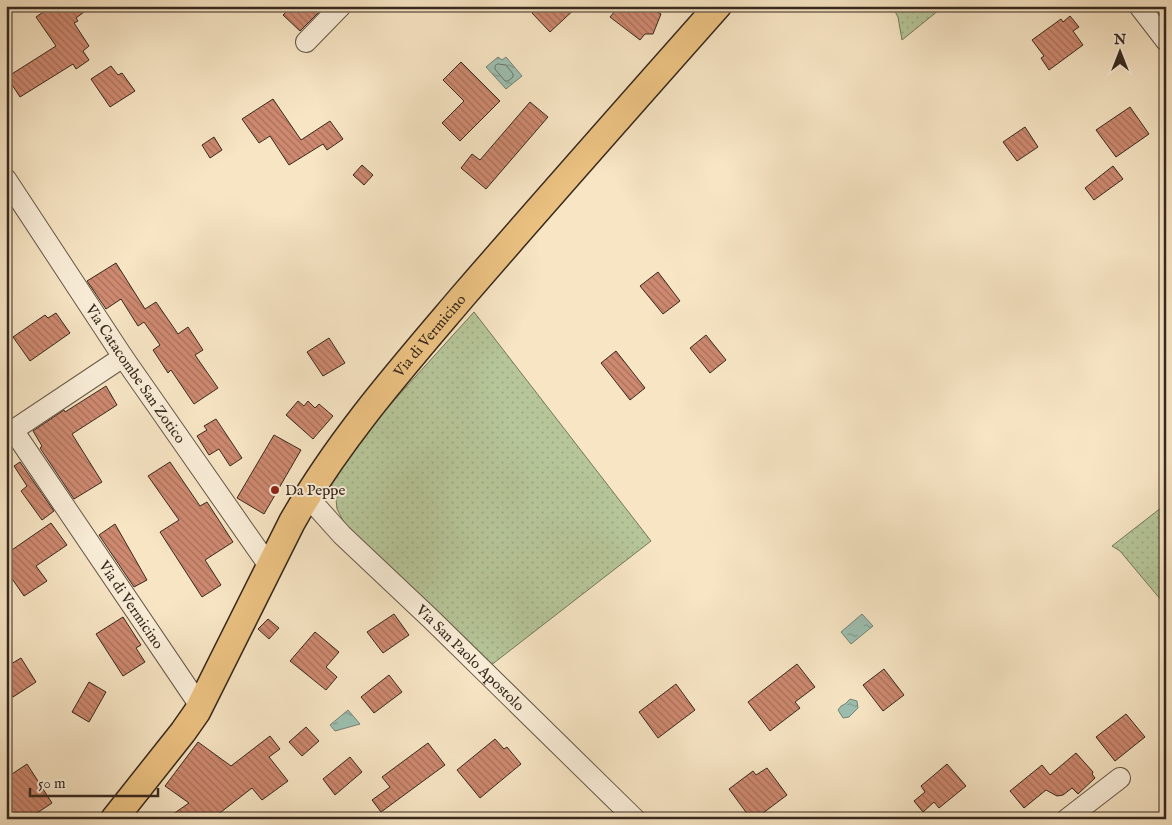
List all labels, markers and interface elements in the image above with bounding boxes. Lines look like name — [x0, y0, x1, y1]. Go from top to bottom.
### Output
north arrow — [1094, 28, 1144, 78]
text: N — [1113, 31, 1126, 49]
street label: Via di Vermicino — [389, 291, 470, 382]
street label: Via Catacombe San Zotico — [80, 300, 189, 447]
place label: Da Peppe — [285, 481, 345, 500]
marker: Da Peppe — [269, 484, 281, 496]
street label: Via di Vermicino — [94, 556, 168, 653]
street label: Via San Paolo Apostolo — [411, 600, 528, 715]
scale bar — [30, 765, 158, 797]
text: 50 m — [38, 774, 66, 793]

